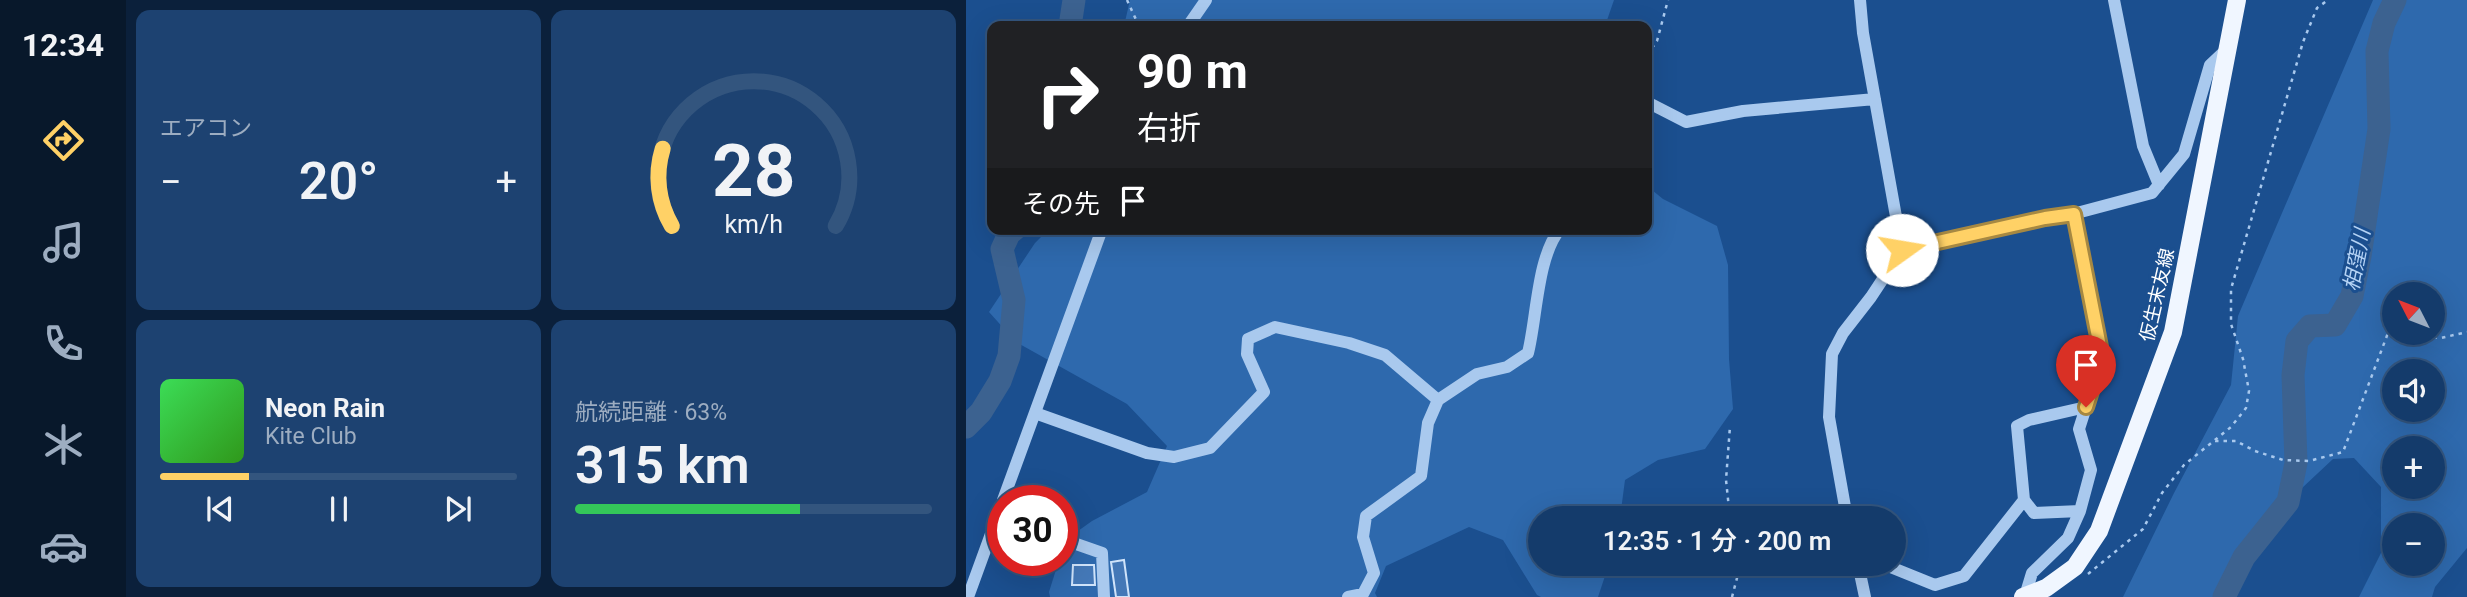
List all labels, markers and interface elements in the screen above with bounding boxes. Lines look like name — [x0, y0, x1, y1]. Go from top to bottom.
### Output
text: 12:34 — [22, 26, 104, 64]
text: 90 m — [1137, 43, 1248, 100]
icon: right — [1022, 49, 1113, 140]
text: 右折 — [1137, 109, 1201, 147]
text: エアコン — [160, 115, 252, 142]
icon: directions — [39, 116, 88, 165]
text: 28 — [712, 128, 795, 214]
text: 20° — [299, 151, 378, 212]
text: − — [160, 160, 182, 204]
text: + — [495, 160, 517, 204]
icon: arrive — [1114, 182, 1152, 220]
text: その先 — [1022, 189, 1100, 219]
text: km/h — [724, 210, 783, 239]
position arrow — [1865, 213, 1939, 287]
icon: music — [39, 218, 88, 267]
water label: 相窪川 — [2339, 225, 2375, 293]
street label: 仮生末友線 — [2135, 246, 2179, 344]
north arrow — [2382, 282, 2445, 345]
map controls — [2382, 282, 2445, 576]
icon: phone — [39, 319, 88, 368]
pin — [2056, 335, 2116, 407]
icon: arrive — [2067, 346, 2105, 384]
button: sound — [2382, 359, 2445, 422]
text: Neon Rain — [265, 393, 385, 423]
text: 航続距離 · 63% — [575, 399, 727, 426]
icon: climate — [39, 420, 88, 469]
text: Kite Club — [265, 423, 357, 450]
text: 315 km — [575, 435, 750, 496]
button: + — [2382, 436, 2445, 499]
speed limit sign: 30 — [987, 485, 1078, 576]
icon: previous — [201, 490, 239, 528]
icon: pause — [320, 490, 358, 528]
icon: next — [439, 490, 477, 528]
button: − — [2382, 513, 2445, 576]
icon: car — [39, 522, 88, 571]
text: 12:35 · 1 分 · 200 m — [1603, 526, 1831, 556]

